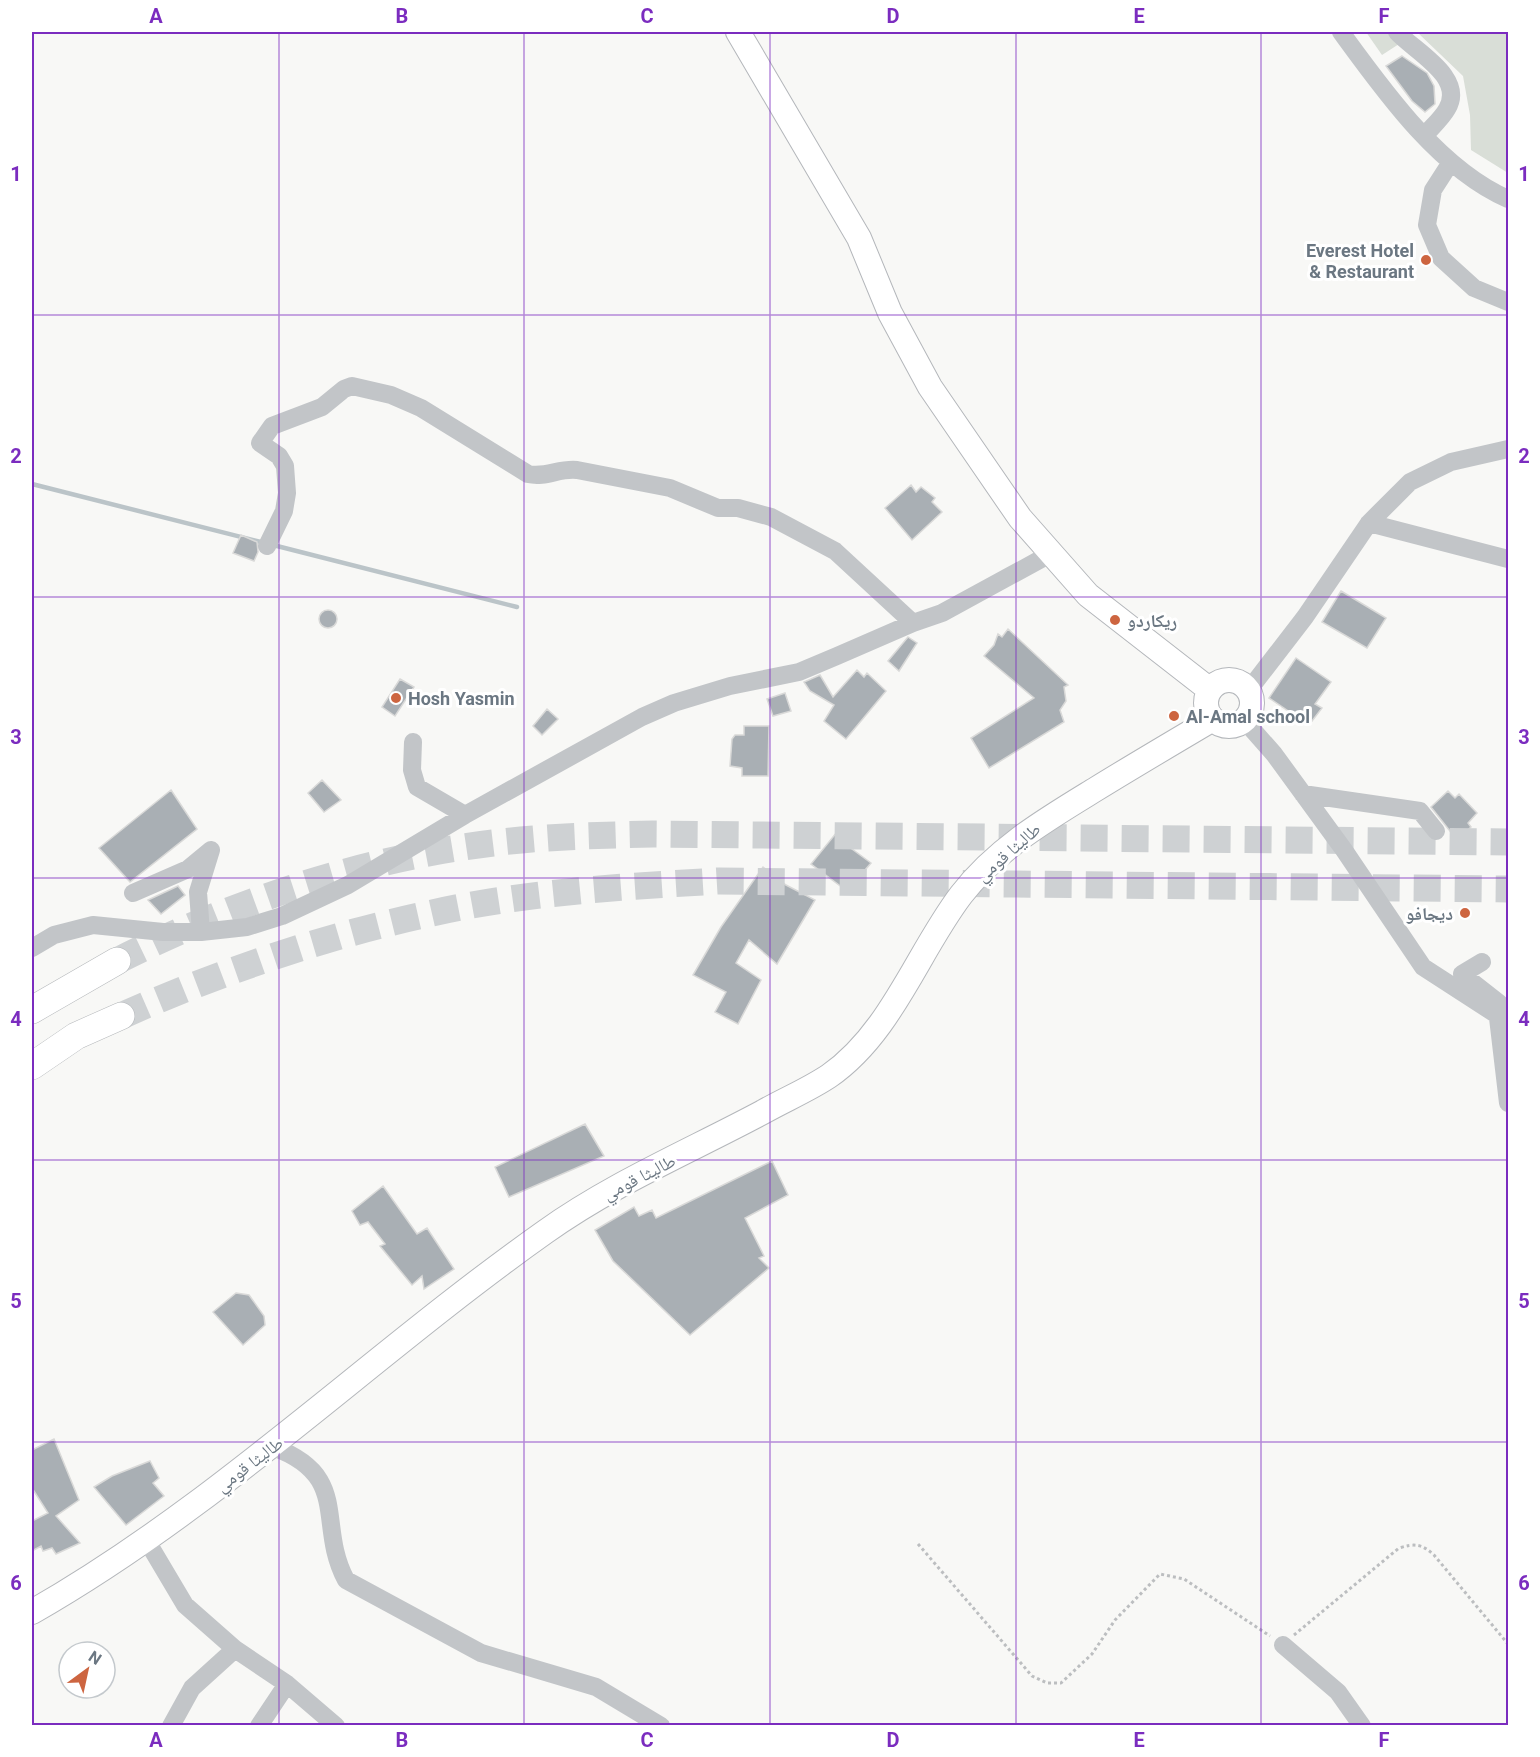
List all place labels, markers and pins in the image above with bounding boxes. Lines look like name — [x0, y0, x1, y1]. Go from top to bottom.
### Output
place label: Everest Hotel & Restaurant — [1306, 240, 1414, 282]
marker: Everest Hotel & Restaurant — [1419, 253, 1433, 267]
place label: ريكاردو — [1127, 610, 1177, 631]
marker: ريكاردو — [1108, 613, 1122, 627]
place label: Hosh Yasmin — [408, 688, 515, 709]
marker: Hosh Yasmin — [389, 691, 403, 705]
place label: Al-Amal school — [1186, 706, 1310, 727]
marker: Al-Amal school — [1167, 709, 1181, 723]
place label: ديجافو — [1406, 903, 1453, 924]
marker: ديجافو — [1458, 906, 1472, 920]

